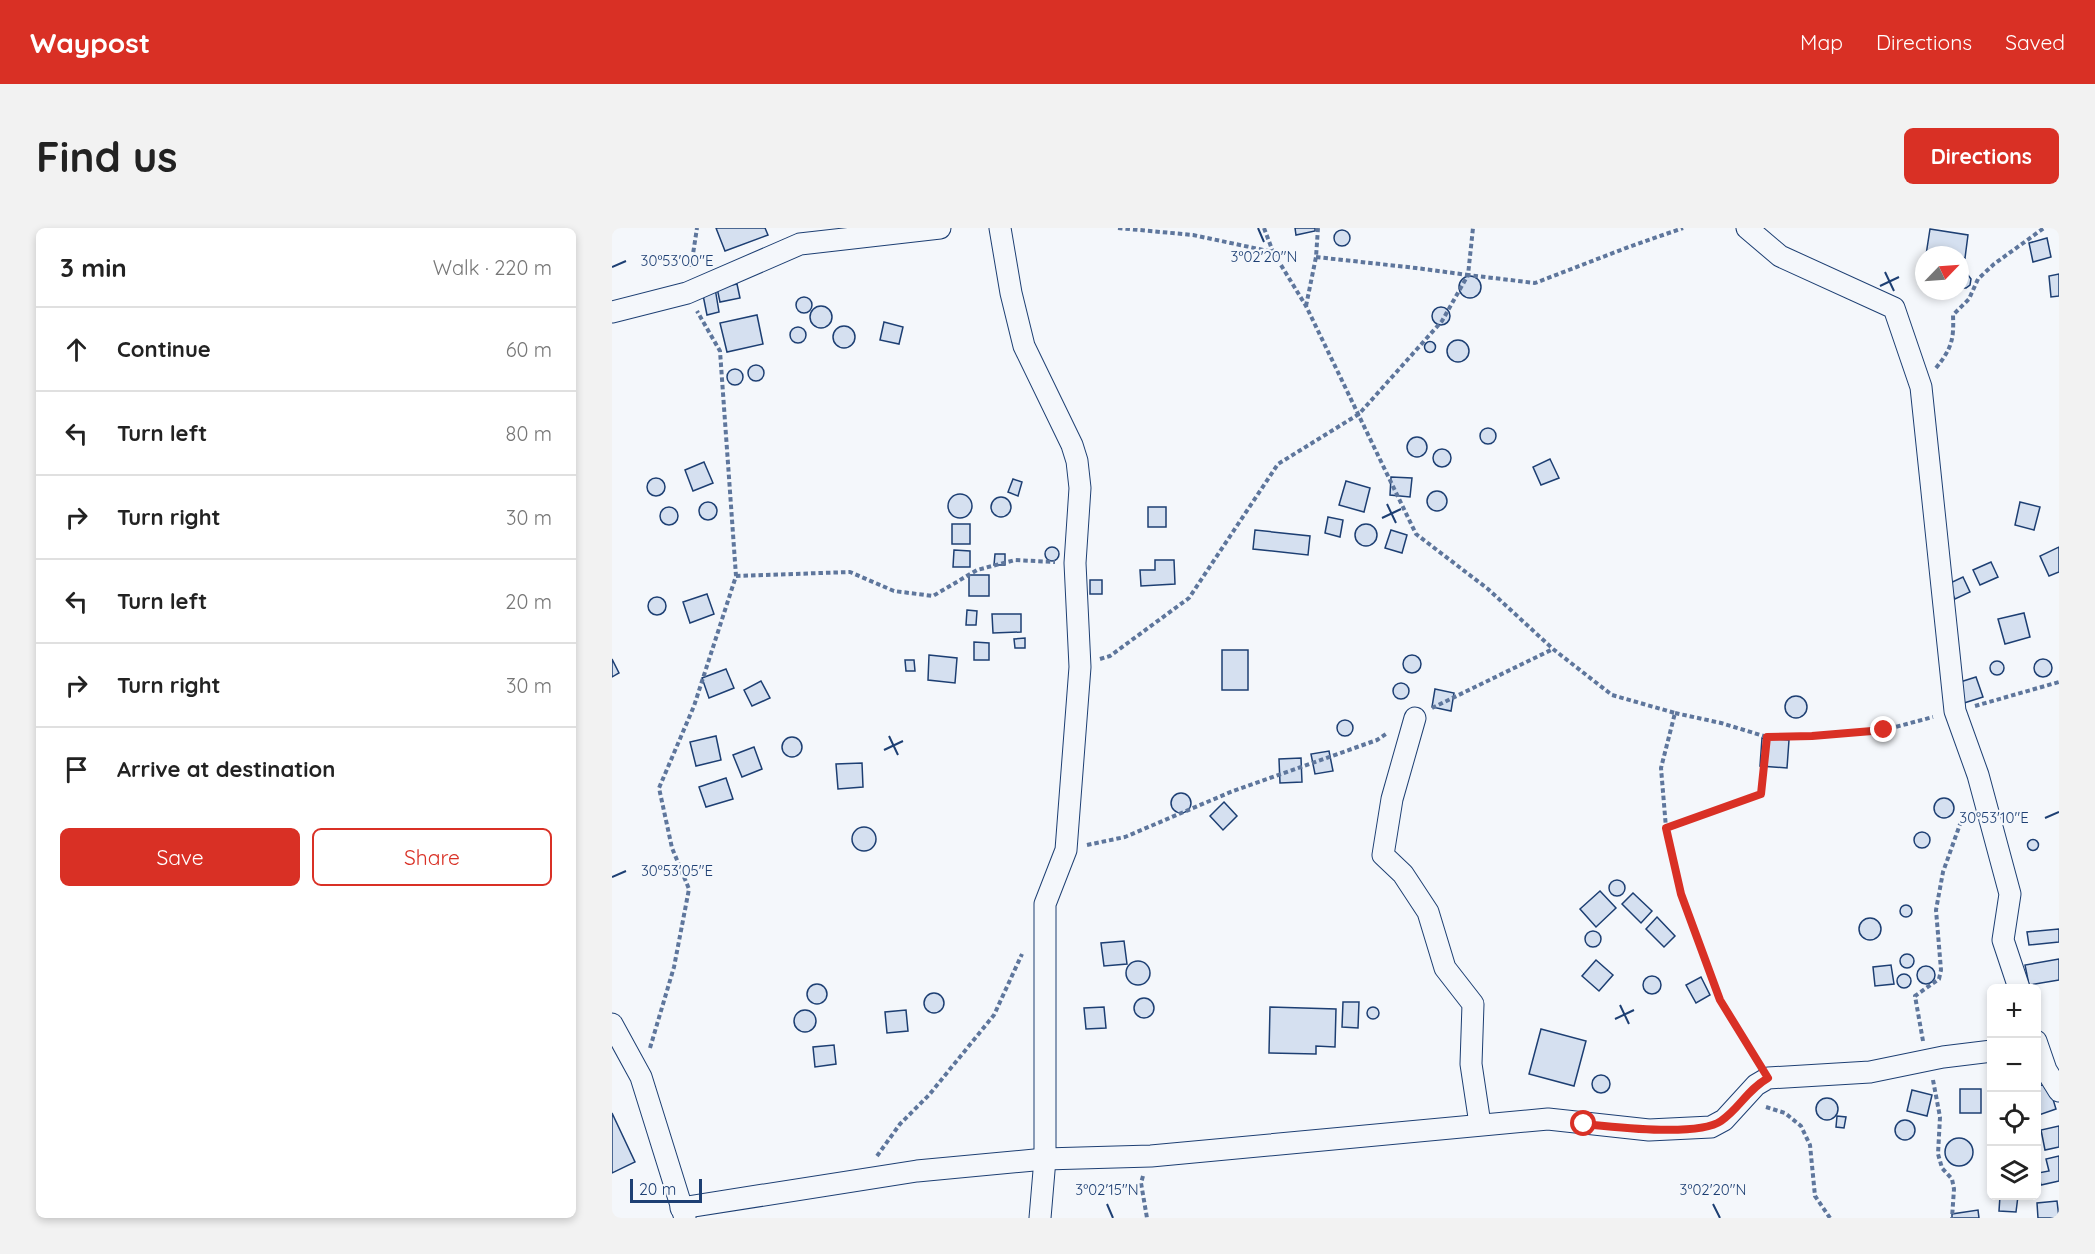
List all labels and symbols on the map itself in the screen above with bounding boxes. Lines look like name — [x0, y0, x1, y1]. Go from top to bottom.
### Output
north arrow — [1915, 246, 1969, 300]
text: 3°02'20"N — [1231, 247, 1297, 266]
text: 30°53'00"E — [641, 251, 713, 270]
route end — [1870, 716, 1896, 742]
text: 30°53'10"E — [1959, 808, 2029, 827]
text: 30°53'05"E — [641, 861, 713, 880]
route start — [1570, 1110, 1596, 1136]
scale bar — [630, 1176, 702, 1204]
text: 3°02'15"N — [1075, 1180, 1139, 1199]
text: 3°02'20"N — [1680, 1180, 1746, 1199]

